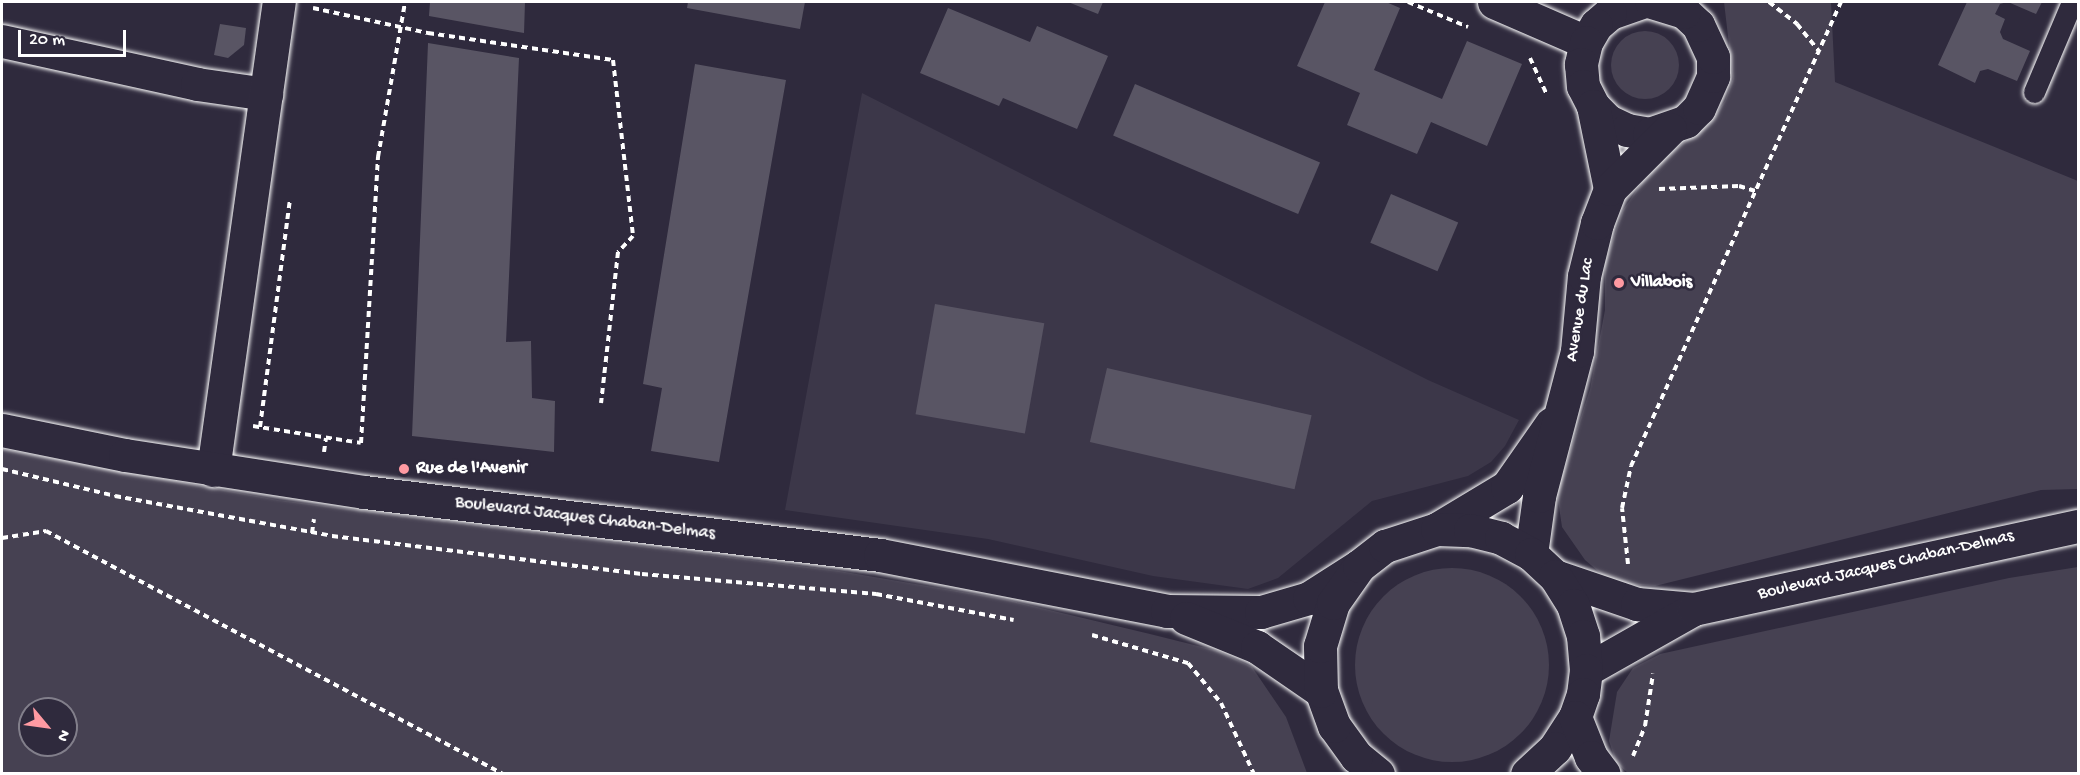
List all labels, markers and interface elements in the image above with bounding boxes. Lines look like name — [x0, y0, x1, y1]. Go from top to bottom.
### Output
scale bar — [21, 18, 129, 56]
text: 20 m — [29, 30, 65, 51]
street label: Avenue du Lac — [1562, 257, 1600, 363]
place label: Villabois — [1631, 272, 1692, 294]
marker: Villabois — [1612, 276, 1626, 290]
place label: Rue de l'Avenir — [416, 458, 527, 480]
marker: Rue de l'Avenir — [397, 462, 411, 476]
street label: Boulevard Jacques Chaban-Delmas — [454, 492, 716, 546]
street label: Boulevard Jacques Chaban-Delmas — [1756, 526, 2016, 606]
north arrow — [18, 697, 78, 757]
text: N — [52, 726, 73, 744]

